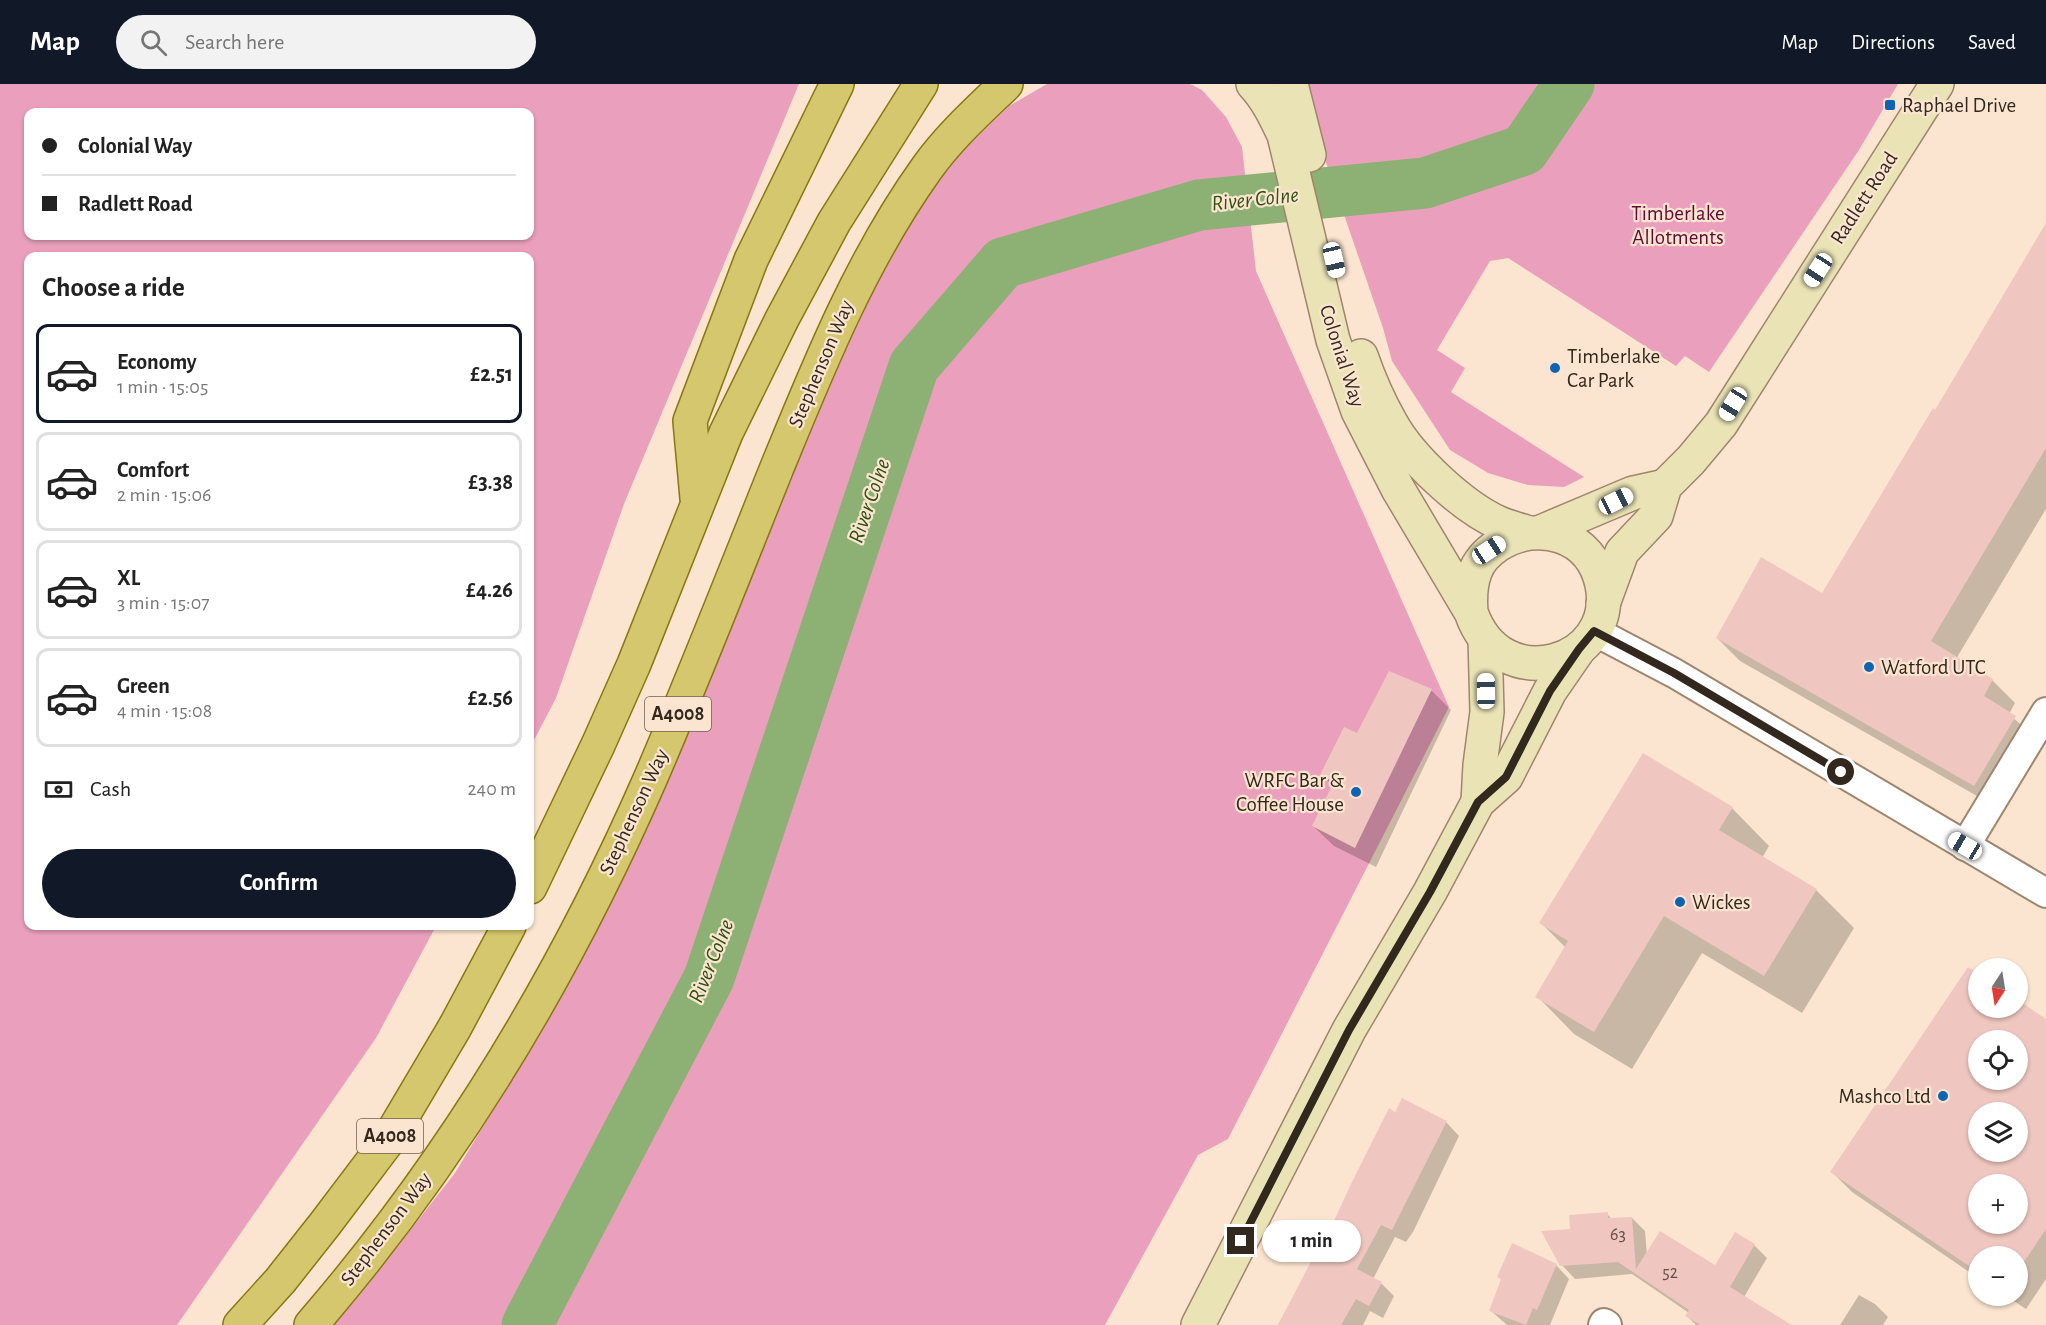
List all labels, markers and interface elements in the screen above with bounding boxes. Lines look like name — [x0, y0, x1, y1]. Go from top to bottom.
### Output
search box — [116, 15, 536, 69]
icon: search — [137, 26, 170, 59]
text: Map — [30, 28, 80, 56]
text: Search here — [185, 31, 284, 53]
text: Map — [1782, 32, 1818, 53]
text: Directions — [1851, 32, 1935, 53]
text: Saved — [1968, 32, 2016, 53]
place label: Raphael Drive — [1902, 95, 2016, 116]
marker: Raphael Drive — [1883, 98, 1897, 112]
text: Colonial Way — [78, 135, 192, 157]
street label: Radlett Road — [1827, 148, 1902, 248]
water label: River Colne — [1210, 183, 1300, 215]
text: Radlett Road — [78, 193, 193, 215]
park label: Timberlake Allotments — [1631, 203, 1725, 248]
car — [1321, 240, 1347, 280]
car — [1801, 250, 1835, 290]
text: Choose a ride — [42, 274, 185, 301]
street label: Stephenson Way — [785, 297, 857, 431]
street label: Colonial Way — [1316, 302, 1368, 410]
place label: Timberlake Car Park — [1567, 346, 1660, 391]
icon: car — [45, 347, 99, 401]
text: Economy — [117, 351, 197, 373]
marker: Timberlake Car Park — [1548, 361, 1562, 375]
text: £2.51 — [470, 363, 513, 385]
text: 1 min · 15:05 — [117, 377, 208, 397]
car — [1716, 384, 1750, 424]
icon: car — [45, 455, 99, 509]
water label: River Colne — [844, 456, 894, 546]
text: Comfort — [117, 459, 189, 481]
text: £3.38 — [468, 471, 513, 493]
text: 2 min · 15:06 — [117, 485, 212, 505]
car — [1596, 485, 1636, 517]
car — [1469, 533, 1509, 567]
icon: car — [45, 563, 99, 617]
text: XL — [117, 567, 140, 589]
text: £4.26 — [466, 579, 513, 601]
text: 3 min · 15:07 — [117, 593, 210, 613]
place label: Watford UTC — [1881, 657, 1986, 678]
marker: Watford UTC — [1862, 660, 1876, 674]
icon: car — [45, 671, 99, 725]
car — [1477, 673, 1495, 709]
text: Green — [117, 675, 170, 697]
text: £2.56 — [468, 687, 513, 709]
road number: A4008 — [645, 697, 711, 731]
text: 4 min · 15:08 — [117, 701, 212, 721]
street label: Stephenson Way — [596, 746, 672, 878]
route start — [1827, 758, 1854, 785]
place label: WRFC Bar & Coffee House — [1236, 770, 1344, 815]
icon: cash — [42, 773, 75, 806]
text: Cash — [90, 778, 131, 800]
text: 240 m — [467, 779, 516, 799]
marker: WRFC Bar & Coffee House — [1349, 785, 1363, 799]
car — [1945, 829, 1985, 863]
button: Confirm — [42, 849, 516, 918]
place label: Wickes — [1692, 892, 1751, 913]
marker: Wickes — [1673, 895, 1687, 909]
water label: River Colne — [684, 916, 738, 1006]
north arrow — [1968, 958, 2028, 1018]
map controls — [1968, 958, 2028, 1306]
button: locate — [1968, 1030, 2028, 1090]
place label: Mashco Ltd — [1838, 1086, 1931, 1107]
marker: Mashco Ltd — [1936, 1089, 1950, 1103]
button: layers — [1968, 1102, 2028, 1162]
road number: A4008 — [357, 1119, 423, 1153]
street label: Stephenson Way — [337, 1168, 435, 1290]
button: + — [1968, 1174, 2028, 1234]
callout: 1 min — [1262, 1220, 1361, 1262]
house number: 63 — [1610, 1226, 1626, 1244]
route end — [1227, 1227, 1254, 1254]
text: 1 min — [1290, 1231, 1333, 1251]
button: − — [1968, 1246, 2028, 1306]
house number: 52 — [1662, 1264, 1678, 1282]

